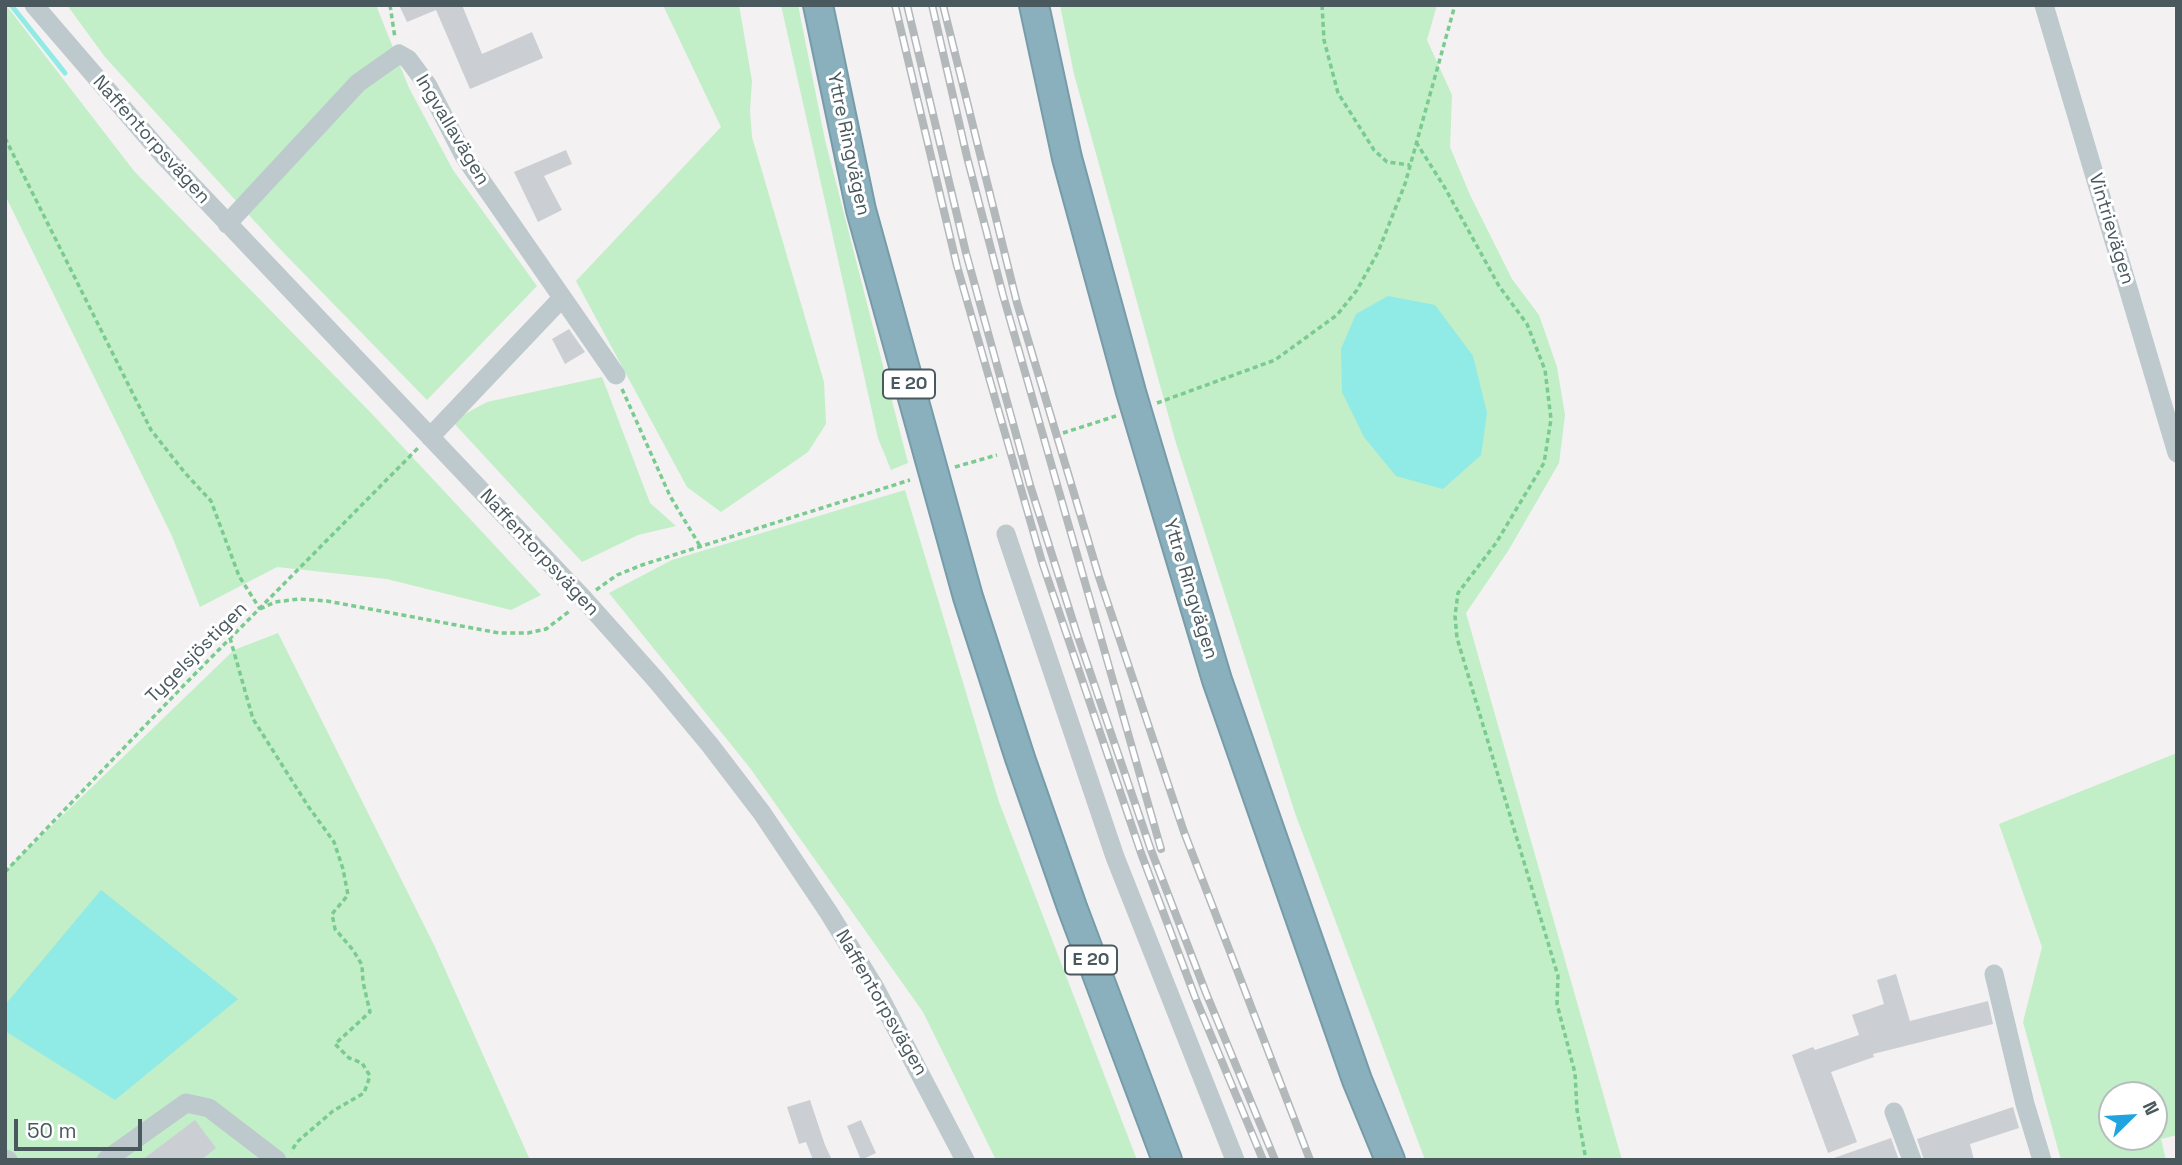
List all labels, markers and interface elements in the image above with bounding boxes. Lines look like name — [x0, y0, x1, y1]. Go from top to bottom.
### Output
street label: Yttre Ringvägen — [822, 70, 874, 218]
street label: Naffentorpsvägen — [87, 71, 215, 209]
street label: Ingvallavägen — [410, 71, 494, 189]
street label: Vintrievägen — [2083, 171, 2139, 287]
road number: E 20 — [883, 370, 935, 398]
street label: Naffentorpsvägen — [475, 485, 603, 621]
street label: Yttre Ringvägen — [1158, 516, 1222, 662]
street label: Tygelsjöstigen — [142, 598, 252, 708]
street label: Naffentorpsvägen — [830, 926, 932, 1080]
road number: E 20 — [1065, 945, 1117, 974]
north arrow — [2098, 1081, 2168, 1151]
text: N — [2137, 1097, 2165, 1119]
scale bar — [18, 1106, 145, 1150]
text: 50 m — [27, 1117, 77, 1144]

